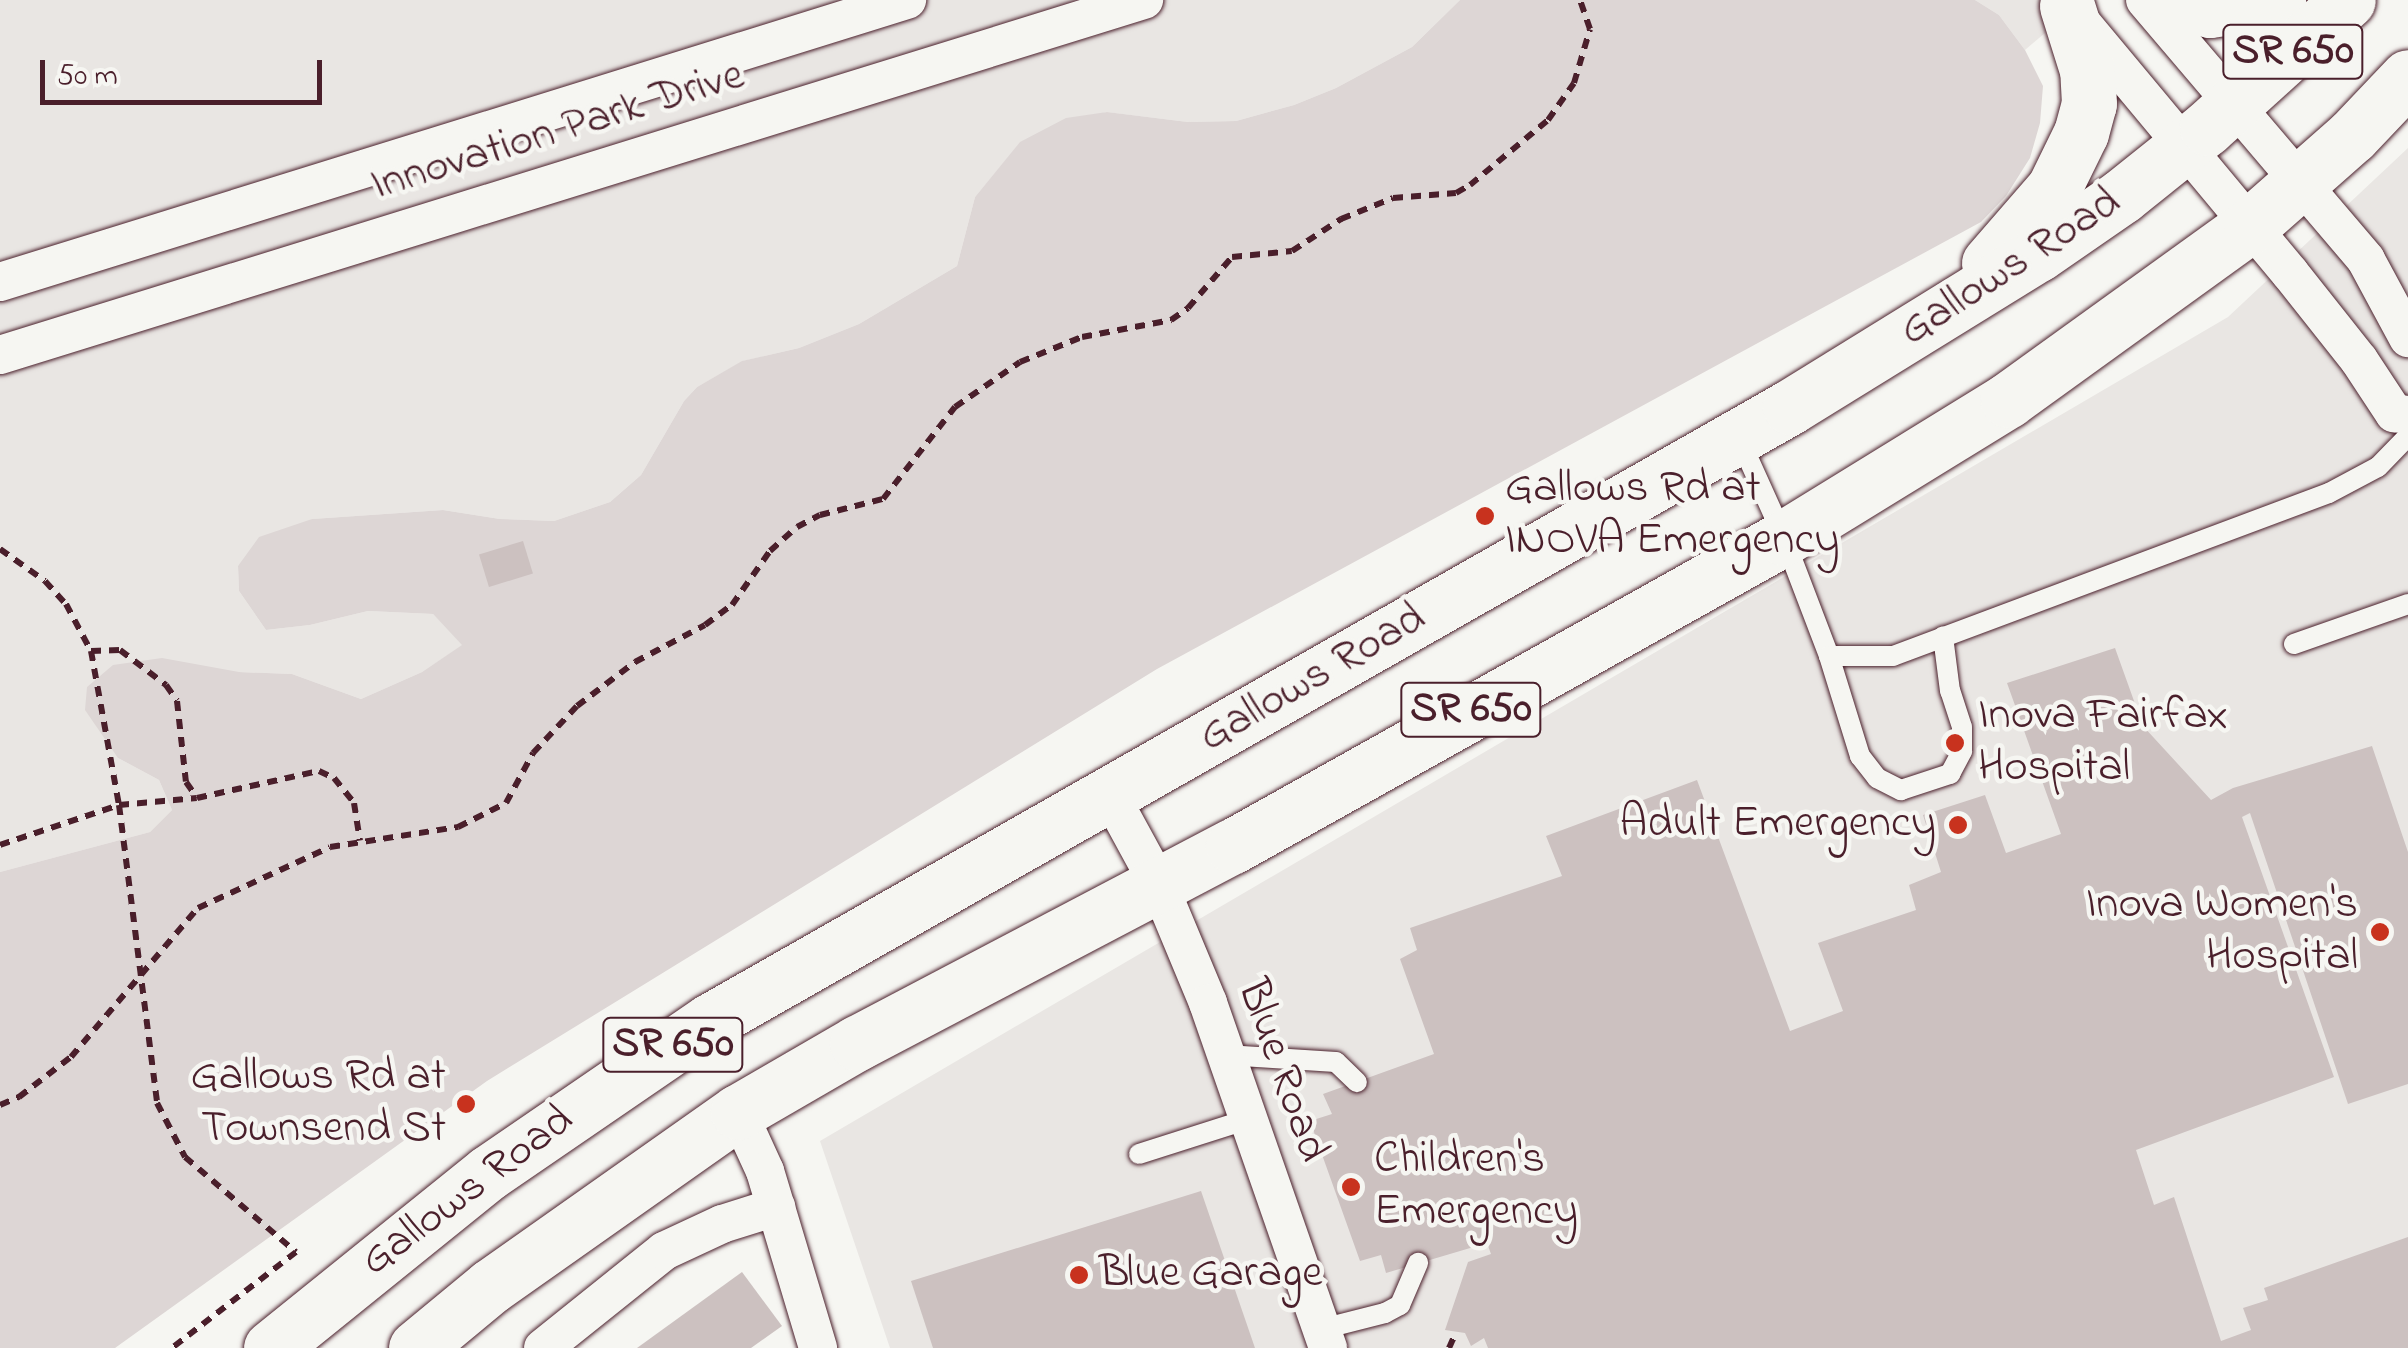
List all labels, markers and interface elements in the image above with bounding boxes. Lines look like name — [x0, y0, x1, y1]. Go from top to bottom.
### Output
road number: SR 650 — [2220, 15, 2366, 89]
scale bar — [45, 40, 328, 102]
street label: Innovation Park Drive — [365, 50, 751, 214]
text: 50 m — [57, 55, 118, 99]
street label: Gallows Road — [1890, 177, 2132, 359]
place label: Gallows Rd at INOVA Emergency — [1505, 463, 1840, 569]
marker: Gallows Rd at INOVA Emergency — [1474, 505, 1496, 527]
street label: Gallows Road — [1190, 592, 1436, 766]
road number: SR 650 — [1398, 673, 1544, 747]
place label: Inova Fairfax Hospital — [1978, 690, 2228, 796]
marker: Inova Fairfax Hospital — [1942, 730, 1968, 756]
place label: Adult Emergency — [1620, 798, 1936, 852]
marker: Adult Emergency — [1945, 812, 1971, 838]
place label: Inova Women's Hospital — [2086, 879, 2358, 985]
marker: Inova Women's Hospital — [2367, 919, 2393, 945]
street label: Blue Road — [1223, 972, 1339, 1170]
road number: SR 650 — [600, 1008, 746, 1082]
place label: Gallows Rd at Townsend St — [190, 1051, 446, 1157]
marker: Gallows Rd at Townsend St — [455, 1093, 477, 1115]
street label: Gallows Road — [351, 1094, 585, 1290]
place label: Children's Emergency — [1374, 1134, 1578, 1240]
marker: Children's Emergency — [1338, 1174, 1364, 1200]
place label: Blue Garage — [1099, 1248, 1322, 1302]
marker: Blue Garage — [1068, 1264, 1090, 1286]

